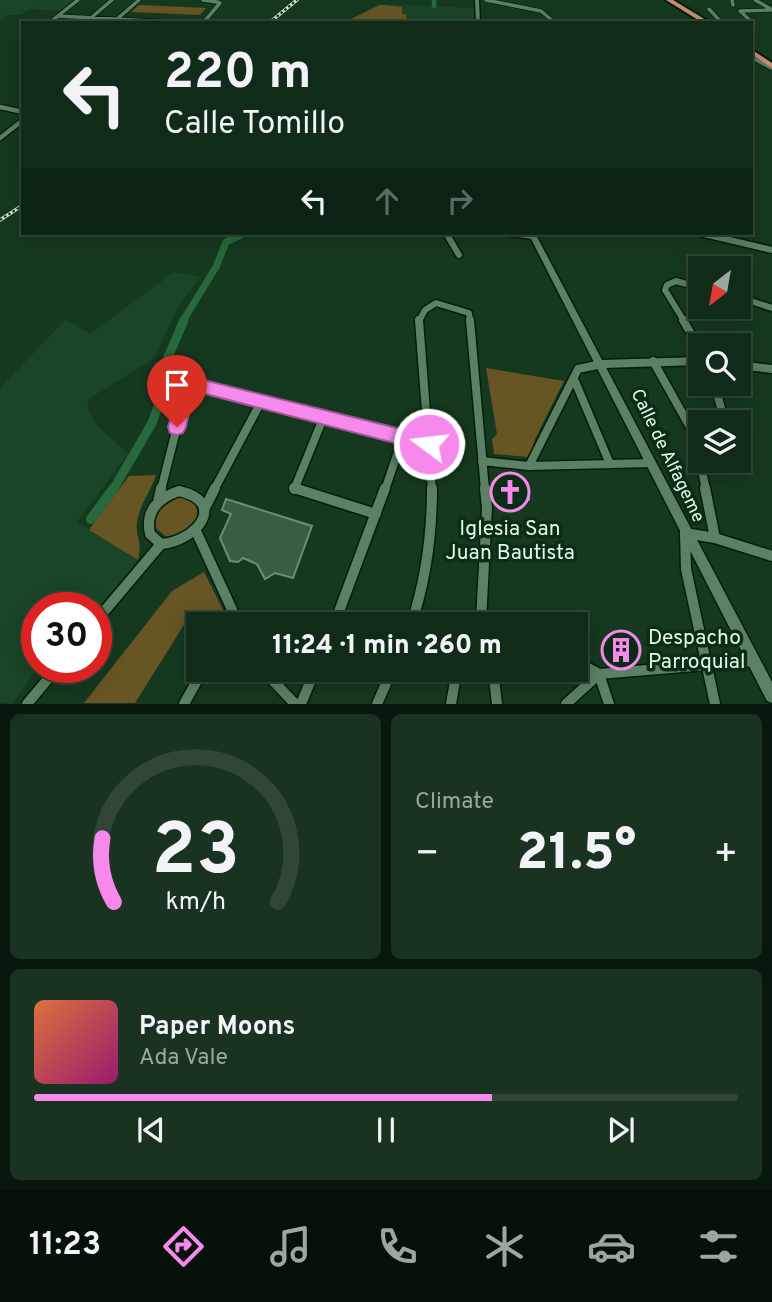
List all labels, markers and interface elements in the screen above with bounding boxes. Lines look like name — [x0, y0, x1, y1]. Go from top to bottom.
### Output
text: 220 m — [164, 44, 311, 106]
icon: left — [49, 49, 140, 140]
text: Calle Tomillo — [164, 105, 345, 145]
icon: left — [295, 182, 333, 220]
icon: ahead — [368, 182, 406, 220]
icon: right — [441, 182, 479, 220]
north arrow — [688, 256, 751, 318]
map controls — [688, 256, 751, 473]
button: search — [688, 333, 751, 396]
pin — [147, 355, 207, 427]
icon: arrive — [158, 366, 196, 404]
street label: Calle de Alfageme — [625, 386, 709, 526]
position arrow — [392, 407, 466, 481]
button: layers — [688, 410, 751, 473]
church icon: Iglesia San Juan Bautista — [489, 471, 531, 513]
place label: Iglesia San Juan Bautista — [445, 516, 575, 567]
speed limit sign: 30 — [21, 592, 112, 683]
place label: Despacho Parroquial — [648, 625, 745, 676]
building icon: Despacho Parroquial — [600, 629, 642, 671]
text: 11:24 · 1 min · 260 m — [272, 630, 502, 663]
text: Climate — [415, 788, 494, 817]
text: 23 — [151, 809, 240, 901]
text: 21.5° — [517, 822, 636, 888]
text: − — [415, 831, 440, 880]
text: + — [713, 831, 738, 880]
text: km/h — [165, 887, 226, 919]
text: Paper Moons — [139, 1011, 295, 1044]
text: Ada Vale — [139, 1044, 228, 1073]
icon: previous — [132, 1111, 170, 1149]
icon: pause — [367, 1111, 405, 1149]
icon: next — [602, 1111, 640, 1149]
icon: directions — [159, 1222, 208, 1271]
icon: music — [266, 1222, 315, 1271]
icon: phone — [373, 1222, 422, 1271]
icon: climate — [480, 1222, 529, 1271]
icon: car — [587, 1222, 636, 1271]
icon: filters — [694, 1222, 743, 1271]
text: 11:23 — [29, 1226, 101, 1266]

